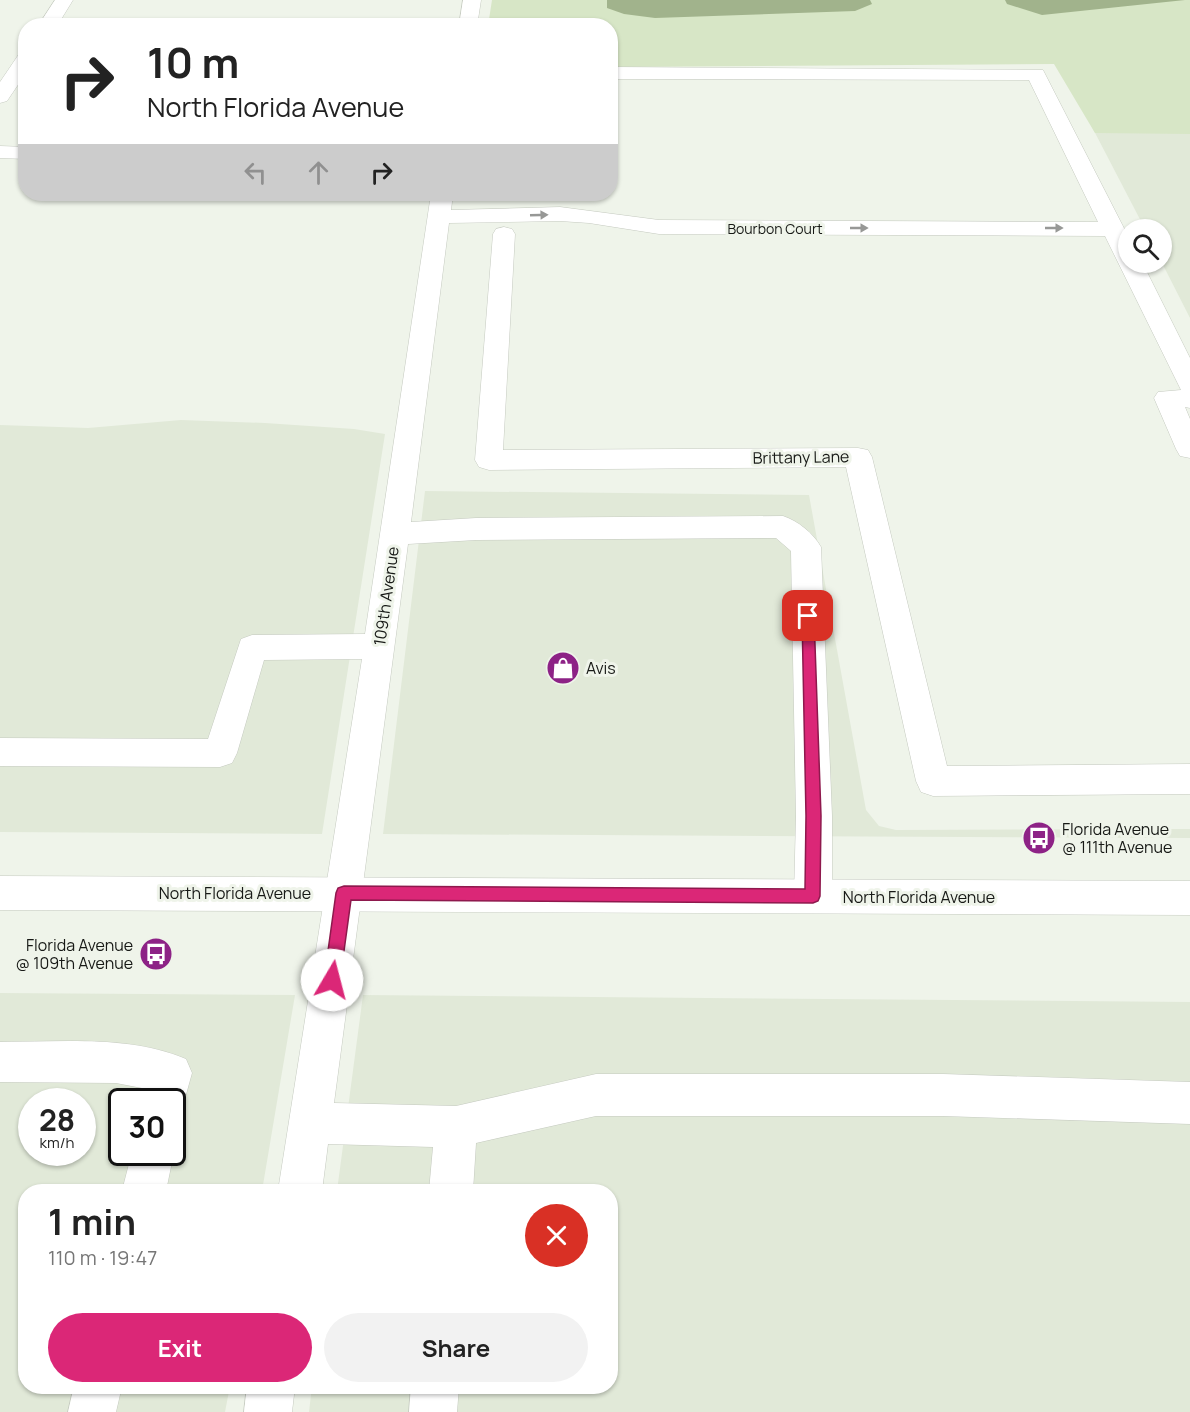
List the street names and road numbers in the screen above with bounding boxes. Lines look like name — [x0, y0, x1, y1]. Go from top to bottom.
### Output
street label: Bourbon Court — [727, 219, 823, 238]
street label: Brittany Lane — [752, 445, 850, 469]
street label: 109th Avenue — [368, 545, 404, 647]
street label: North Florida Avenue — [159, 882, 311, 904]
street label: North Florida Avenue — [843, 886, 995, 908]

